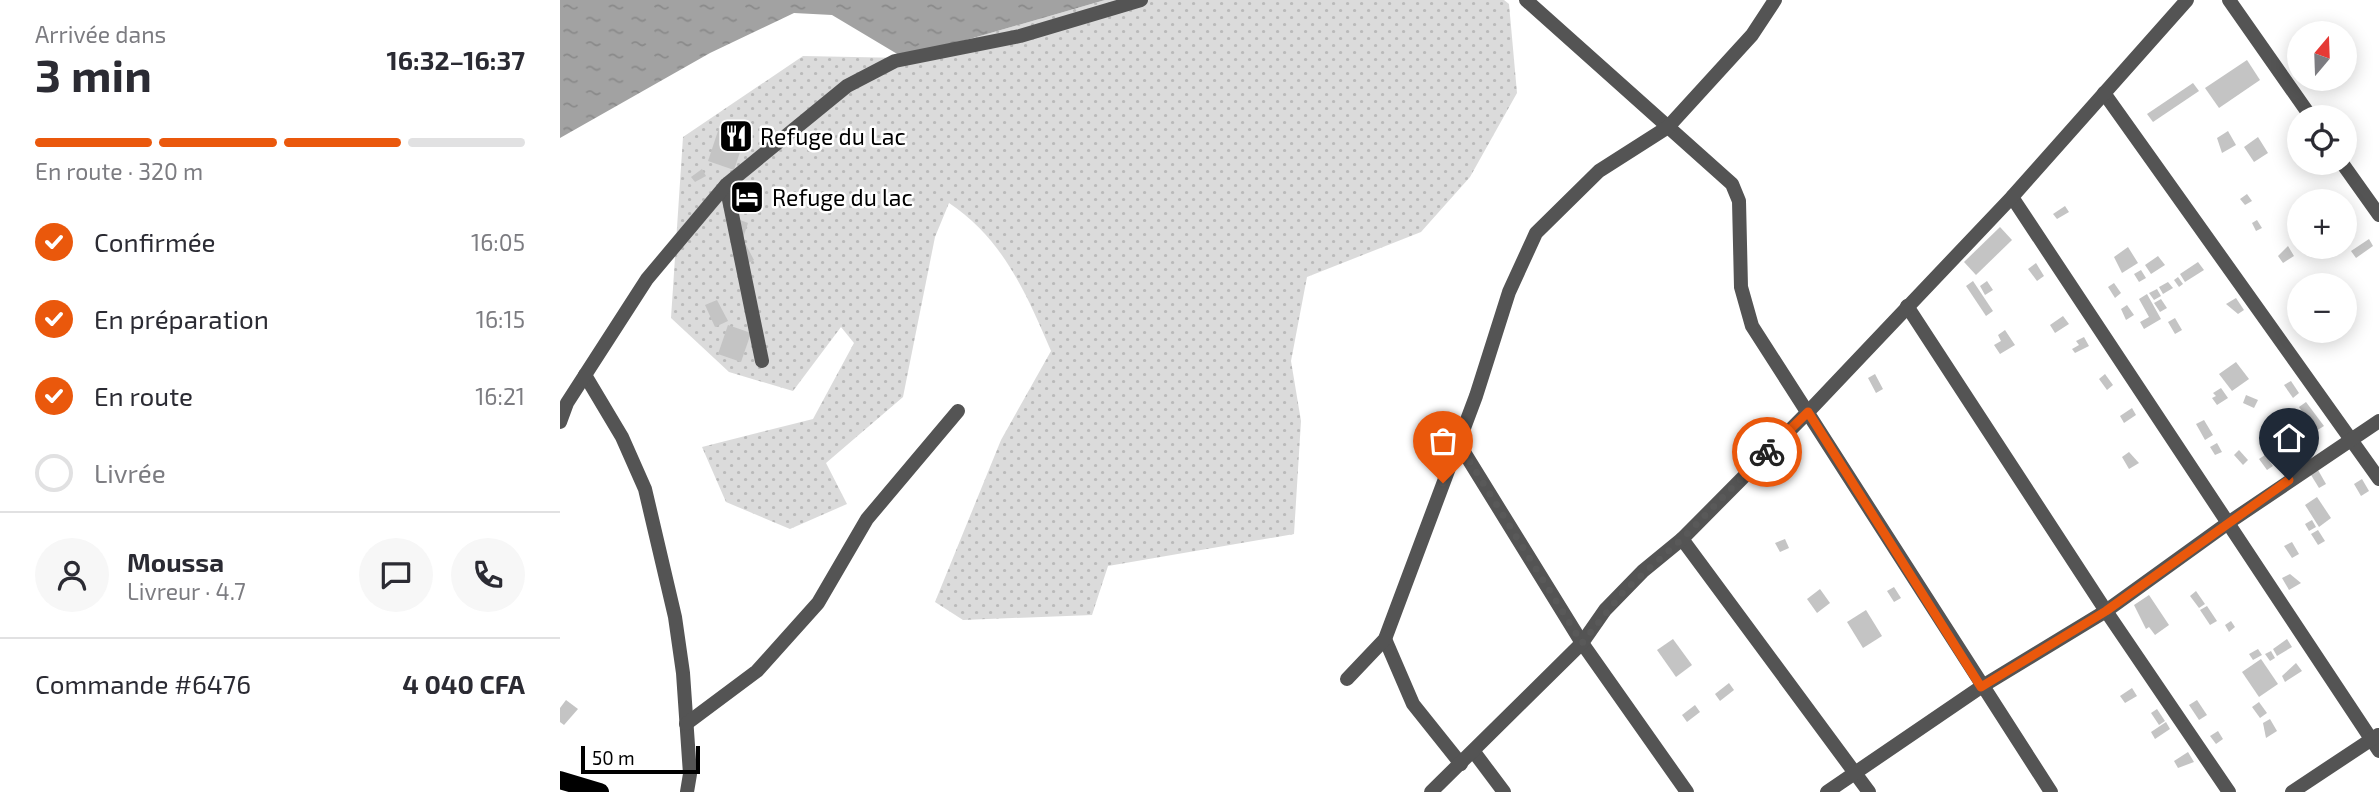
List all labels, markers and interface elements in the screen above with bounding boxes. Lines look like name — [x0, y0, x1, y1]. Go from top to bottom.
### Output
text: Arrivée dans — [35, 20, 166, 48]
north arrow — [2287, 21, 2357, 91]
map controls — [2287, 21, 2357, 343]
text: 16:32–16:37 — [386, 44, 525, 75]
text: 3 min — [35, 46, 152, 101]
button: locate — [2287, 105, 2357, 175]
restaurant icon: Refuge du Lac — [717, 117, 755, 155]
place label: Refuge du Lac — [760, 122, 906, 150]
text: En route · 320 m — [35, 157, 203, 185]
hotel icon: Refuge du lac — [728, 178, 766, 216]
place label: Refuge du lac — [772, 183, 913, 211]
button: + — [2287, 189, 2357, 259]
icon: check — [35, 223, 73, 261]
text: Confirmée — [94, 226, 216, 257]
text: 16:05 — [471, 228, 525, 256]
button: − — [2287, 273, 2357, 343]
icon: check — [35, 300, 73, 338]
text: En préparation — [94, 303, 269, 334]
text: 16:15 — [476, 305, 525, 333]
icon: check — [35, 377, 73, 415]
text: En route — [94, 380, 193, 411]
text: 16:21 — [475, 382, 525, 410]
pin — [2259, 408, 2319, 480]
pin — [1413, 411, 1473, 483]
courier — [1732, 417, 1802, 487]
icon: home — [2270, 419, 2308, 457]
icon: bag — [1424, 422, 1462, 460]
icon: bike — [1748, 433, 1786, 471]
text: Livrée — [94, 457, 166, 488]
button: person — [35, 538, 109, 612]
button: chat — [359, 538, 433, 612]
button: phone — [451, 538, 525, 612]
text: Moussa — [127, 546, 224, 577]
text: Livreur · 4.7 — [127, 577, 246, 605]
text: Commande #6476 — [35, 668, 251, 699]
text: 4 040 CFA — [402, 668, 525, 699]
scale bar — [581, 743, 700, 775]
text: 50 m — [592, 746, 635, 769]

